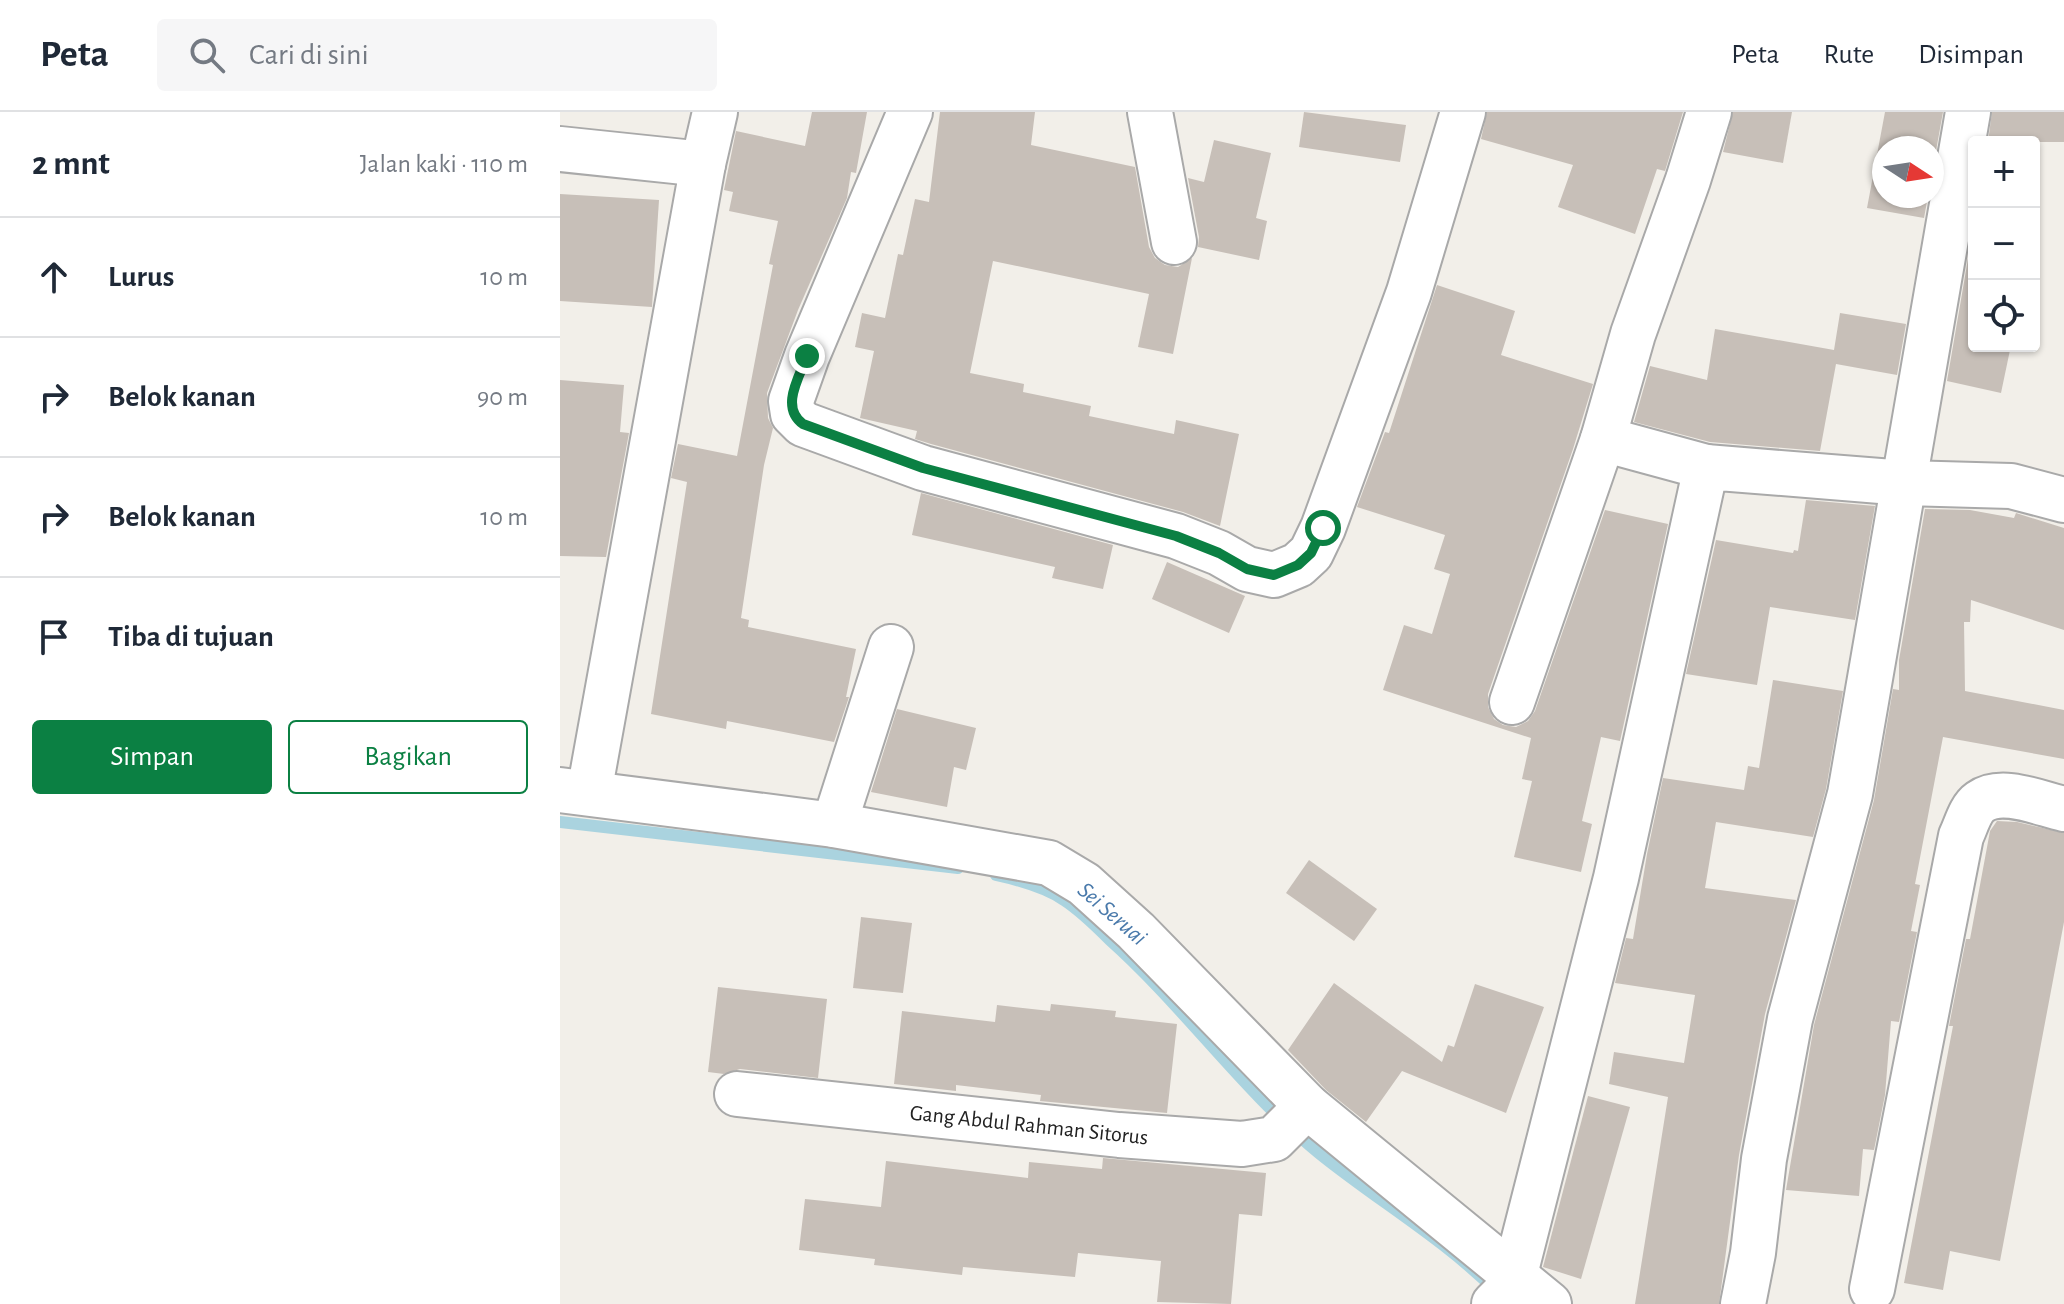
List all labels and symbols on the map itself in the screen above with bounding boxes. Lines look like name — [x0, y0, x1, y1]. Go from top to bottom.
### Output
north arrow — [1872, 136, 1944, 208]
route end — [789, 338, 825, 374]
route start — [1305, 510, 1341, 546]
water label: Sei Seruai — [1073, 878, 1151, 950]
street label: Gang Abdul Rahman Sitorus — [909, 1102, 1149, 1148]

